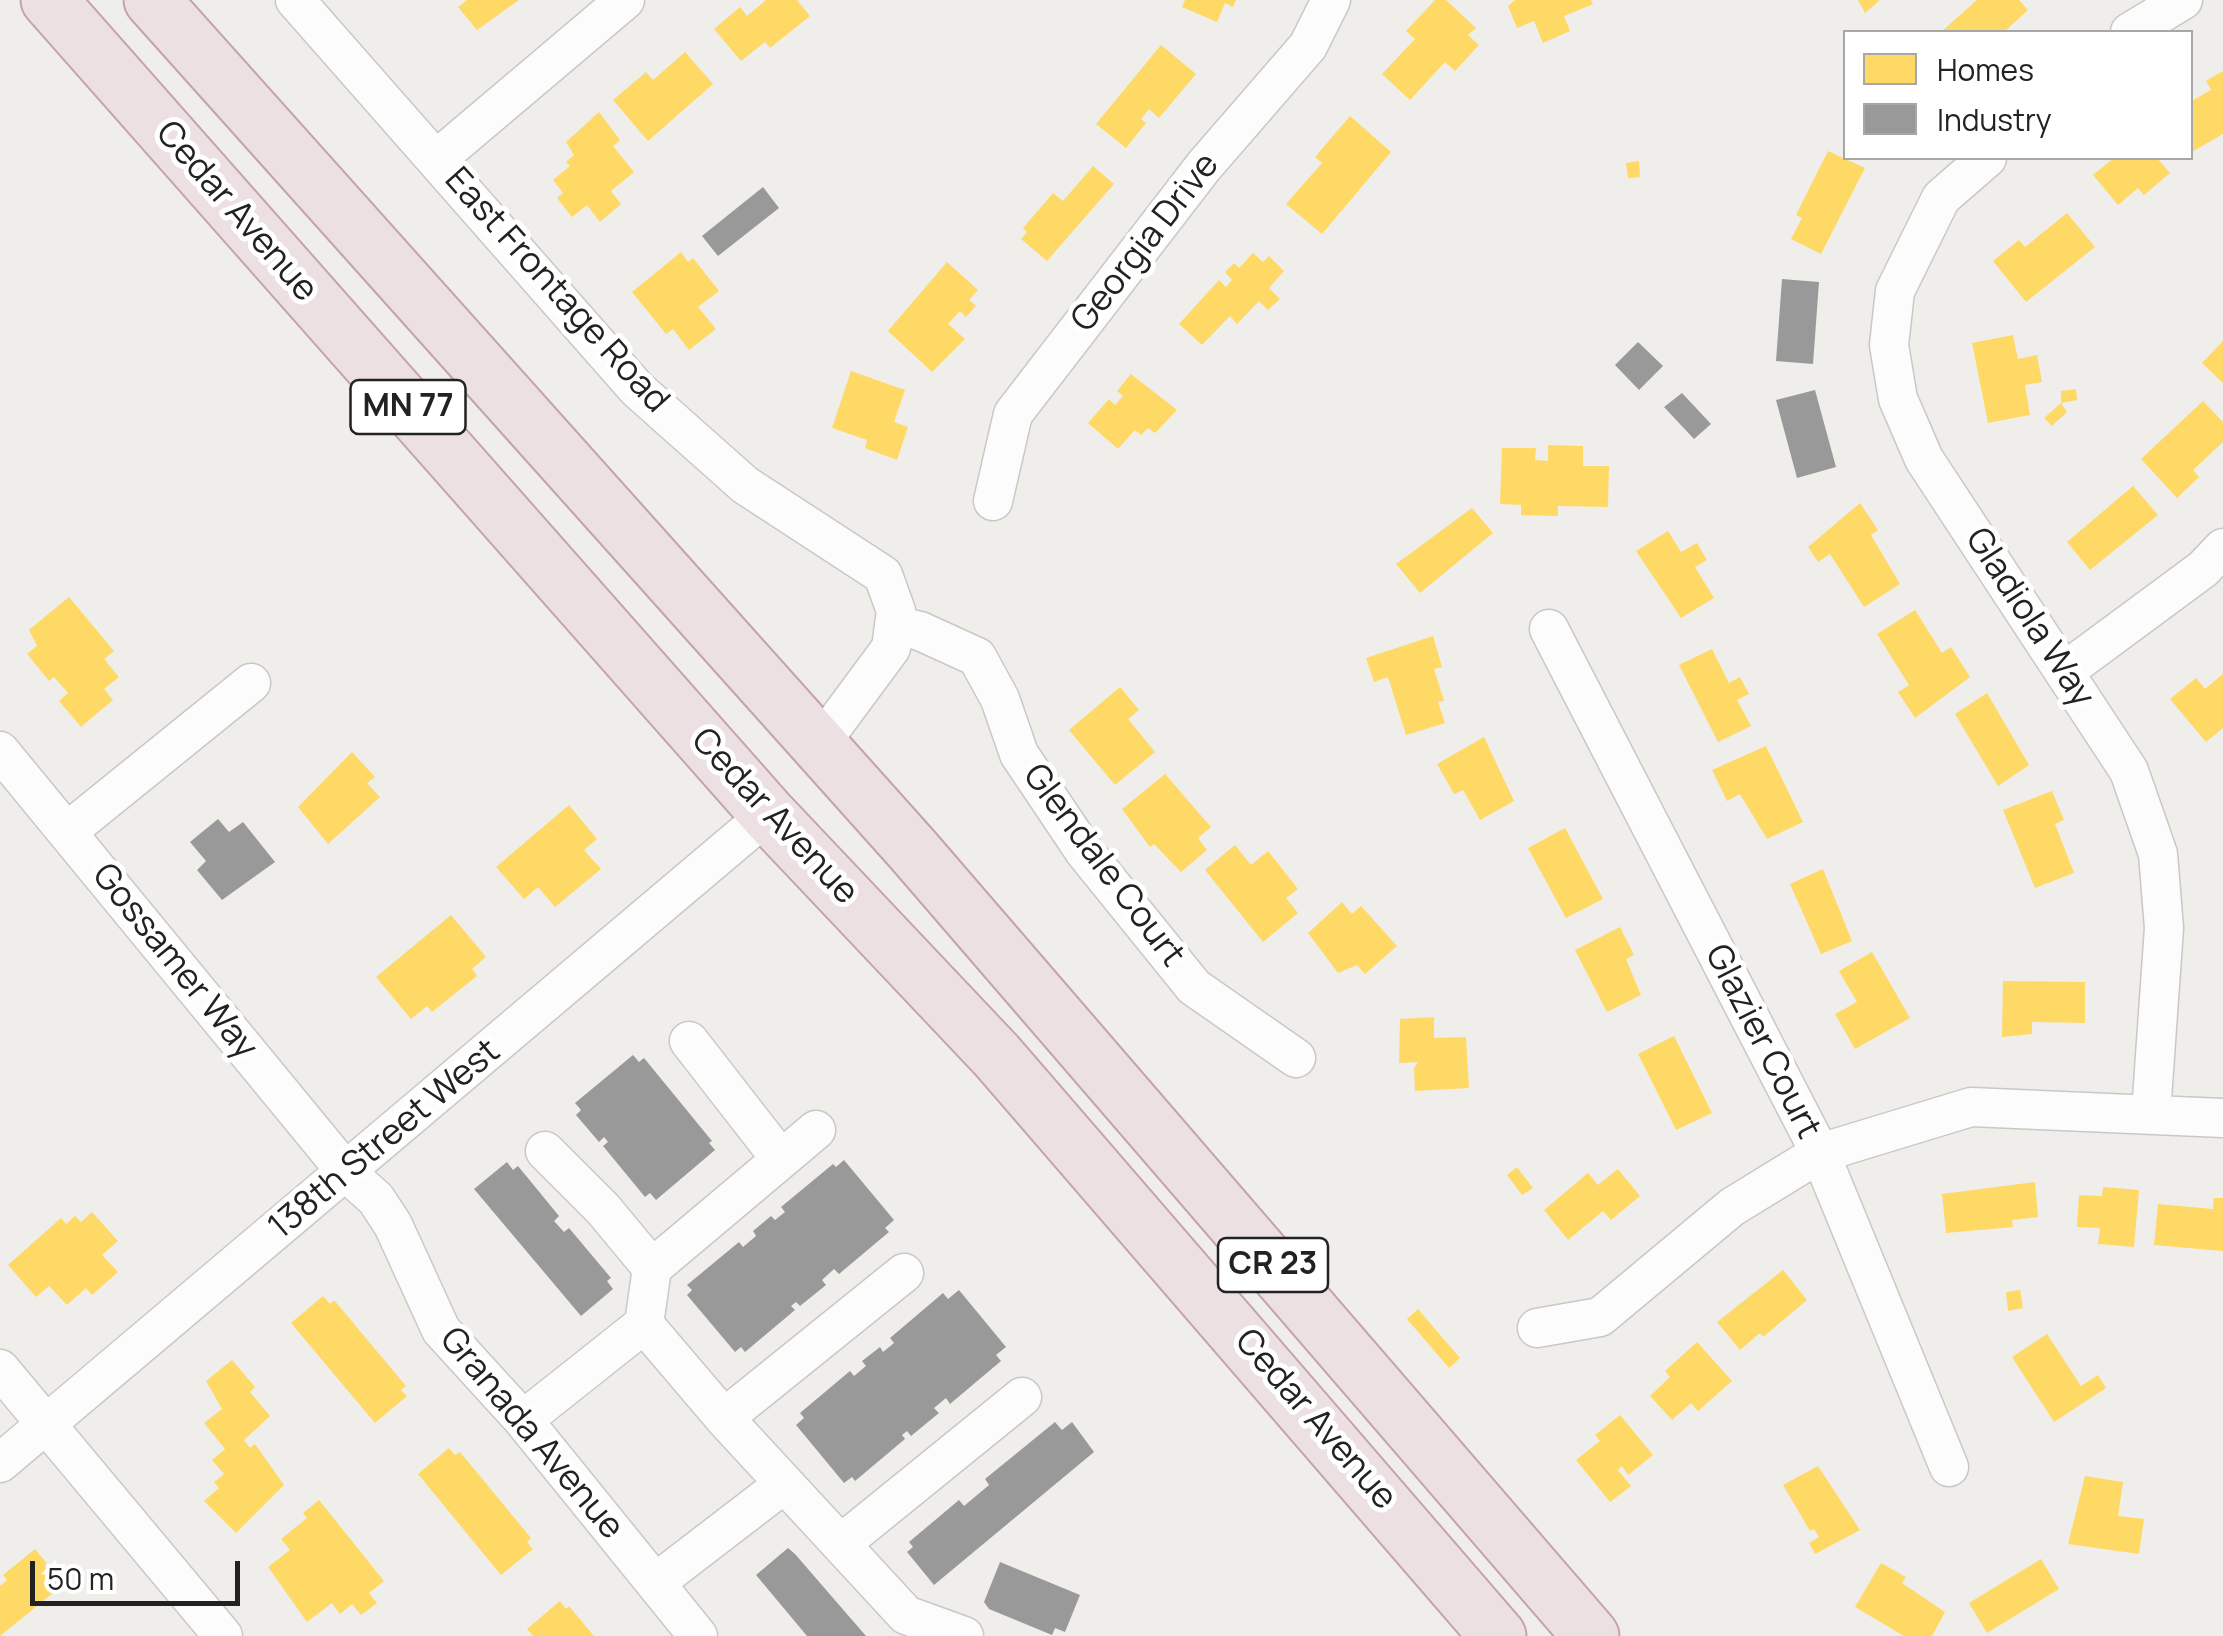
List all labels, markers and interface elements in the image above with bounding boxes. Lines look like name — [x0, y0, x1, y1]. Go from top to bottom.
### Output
legend — [1843, 30, 2193, 160]
text: Homes — [1937, 49, 2034, 90]
text: Industry — [1937, 99, 2052, 140]
street label: Cedar Avenue — [146, 113, 326, 311]
street label: Georgia Drive — [1063, 145, 1229, 341]
street label: East Frontage Road — [435, 160, 677, 422]
road number: MN 77 — [350, 380, 466, 434]
street label: Gladiola Way — [1956, 521, 2102, 715]
street label: Cedar Avenue — [682, 720, 866, 914]
street label: Glendale Court — [1013, 757, 1193, 975]
street label: Gossamer Way — [82, 856, 266, 1068]
street label: Glazier Court — [1695, 938, 1829, 1146]
street label: 138th Street West — [261, 1031, 509, 1249]
road number: CR 23 — [1218, 1238, 1328, 1292]
street label: Granada Avenue — [430, 1320, 632, 1548]
street label: Cedar Avenue — [1225, 1321, 1405, 1519]
scale bar — [35, 1541, 245, 1603]
text: 50 m — [47, 1558, 114, 1599]

